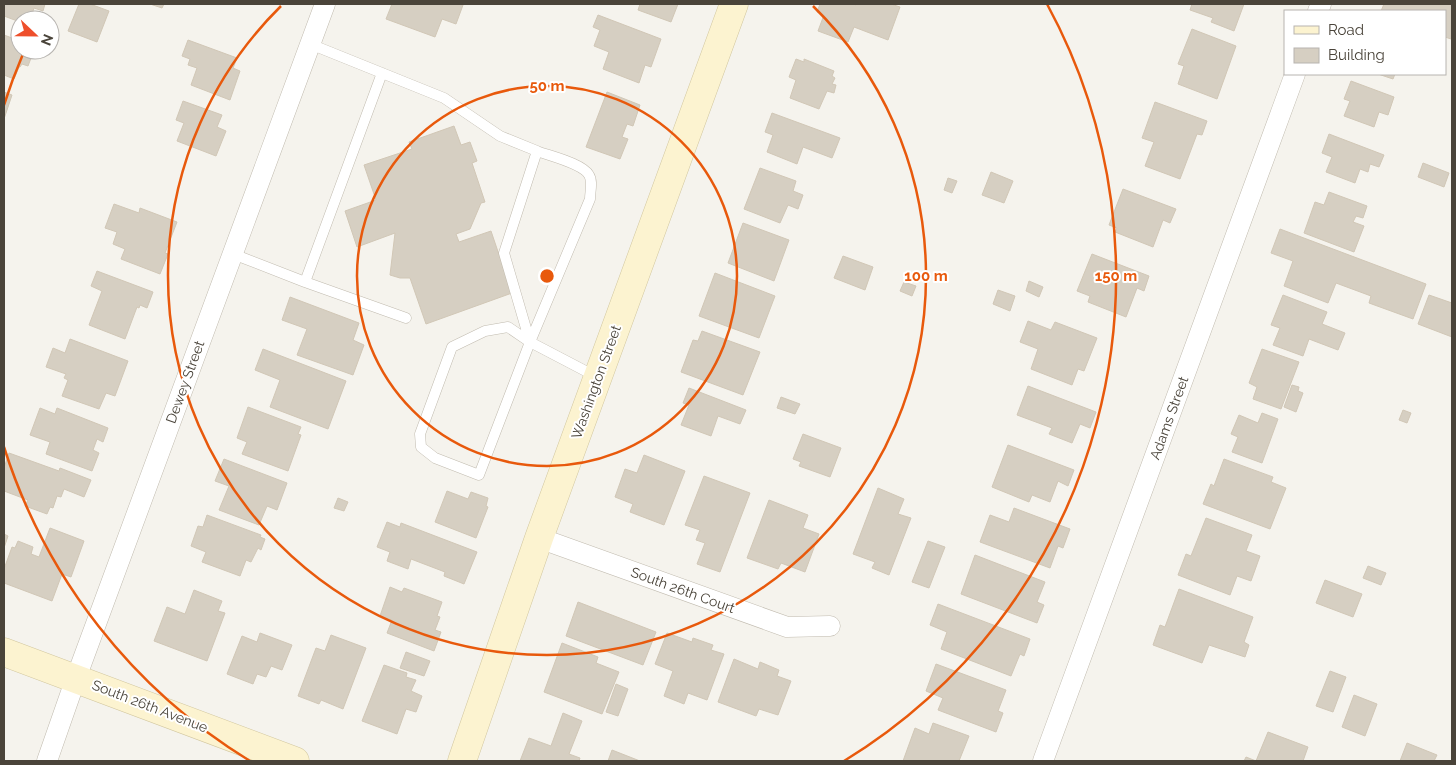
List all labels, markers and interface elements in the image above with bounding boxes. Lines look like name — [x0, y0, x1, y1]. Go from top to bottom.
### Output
north arrow — [10, 10, 60, 60]
legend — [1284, 10, 1446, 75]
text: Road — [1328, 21, 1364, 39]
text: N — [38, 32, 56, 48]
text: Building — [1328, 46, 1385, 64]
text: 50 m — [529, 77, 565, 95]
centre of rings — [538, 267, 556, 285]
text: 100 m — [904, 267, 948, 285]
text: 150 m — [1095, 267, 1137, 285]
street label: Washington Street — [568, 323, 624, 441]
street label: Dewey Street — [163, 338, 207, 426]
street label: Adams Street — [1147, 374, 1192, 462]
street label: South 26th Court — [629, 564, 738, 616]
street label: South 26th Avenue — [90, 677, 210, 735]

